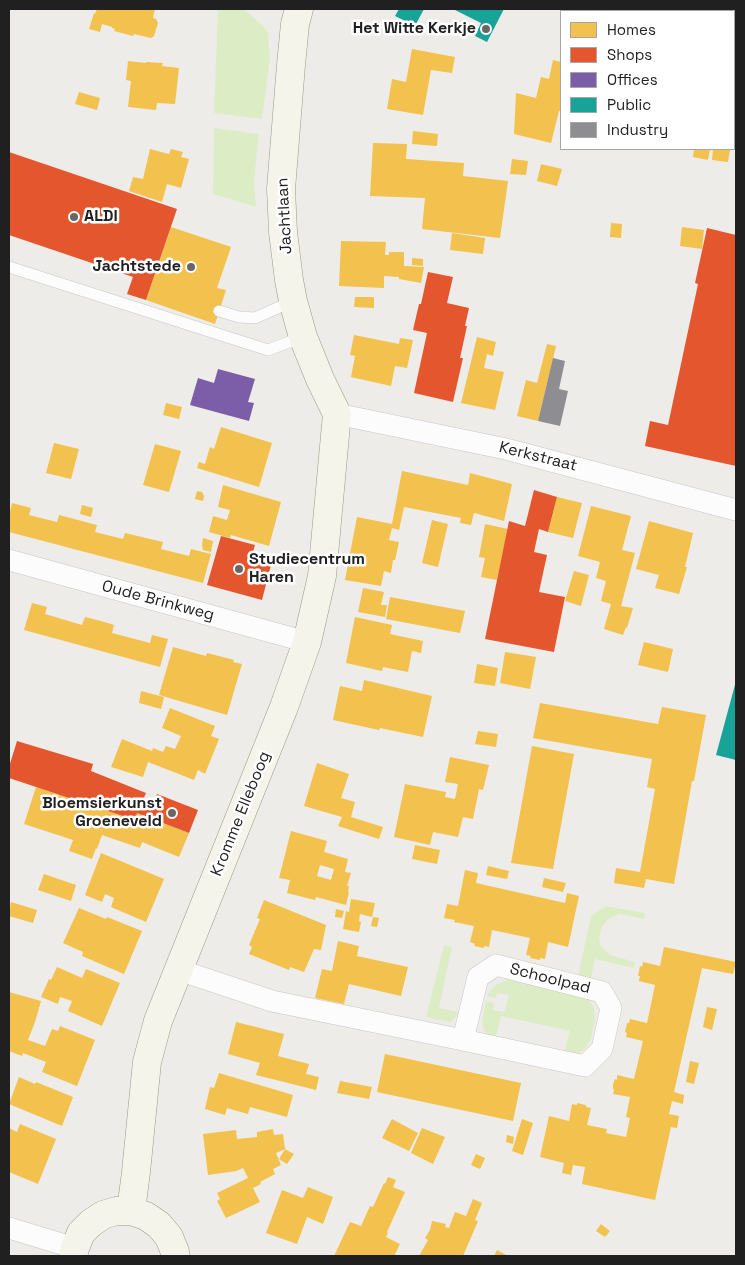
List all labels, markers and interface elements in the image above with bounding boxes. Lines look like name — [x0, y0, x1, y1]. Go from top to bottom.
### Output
legend — [560, 10, 735, 150]
place label: Het Witte Kerkje — [353, 19, 476, 39]
text: Homes — [607, 20, 656, 39]
marker: Het Witte Kerkje — [480, 23, 492, 35]
text: Shops — [607, 45, 652, 64]
text: Offices — [607, 70, 658, 89]
text: Public — [607, 95, 651, 114]
text: Industry — [607, 120, 668, 139]
street label: Jachtlaan — [273, 177, 297, 255]
place label: ALDI — [84, 207, 118, 227]
marker: ALDI — [68, 211, 80, 223]
place label: Jachtstede — [92, 257, 181, 277]
marker: Jachtstede — [185, 261, 197, 273]
street label: Kerkstraat — [497, 438, 579, 476]
place label: Studiecentrum Haren — [249, 550, 365, 588]
marker: Studiecentrum Haren — [233, 563, 245, 575]
street label: Oude Brinkweg — [100, 577, 216, 625]
street label: Kromme Elleboog — [207, 749, 275, 879]
place label: Bloemsierkunst Groeneveld — [42, 794, 162, 832]
marker: Bloemsierkunst Groeneveld — [166, 807, 178, 819]
street label: Schoolpad — [508, 960, 592, 998]

